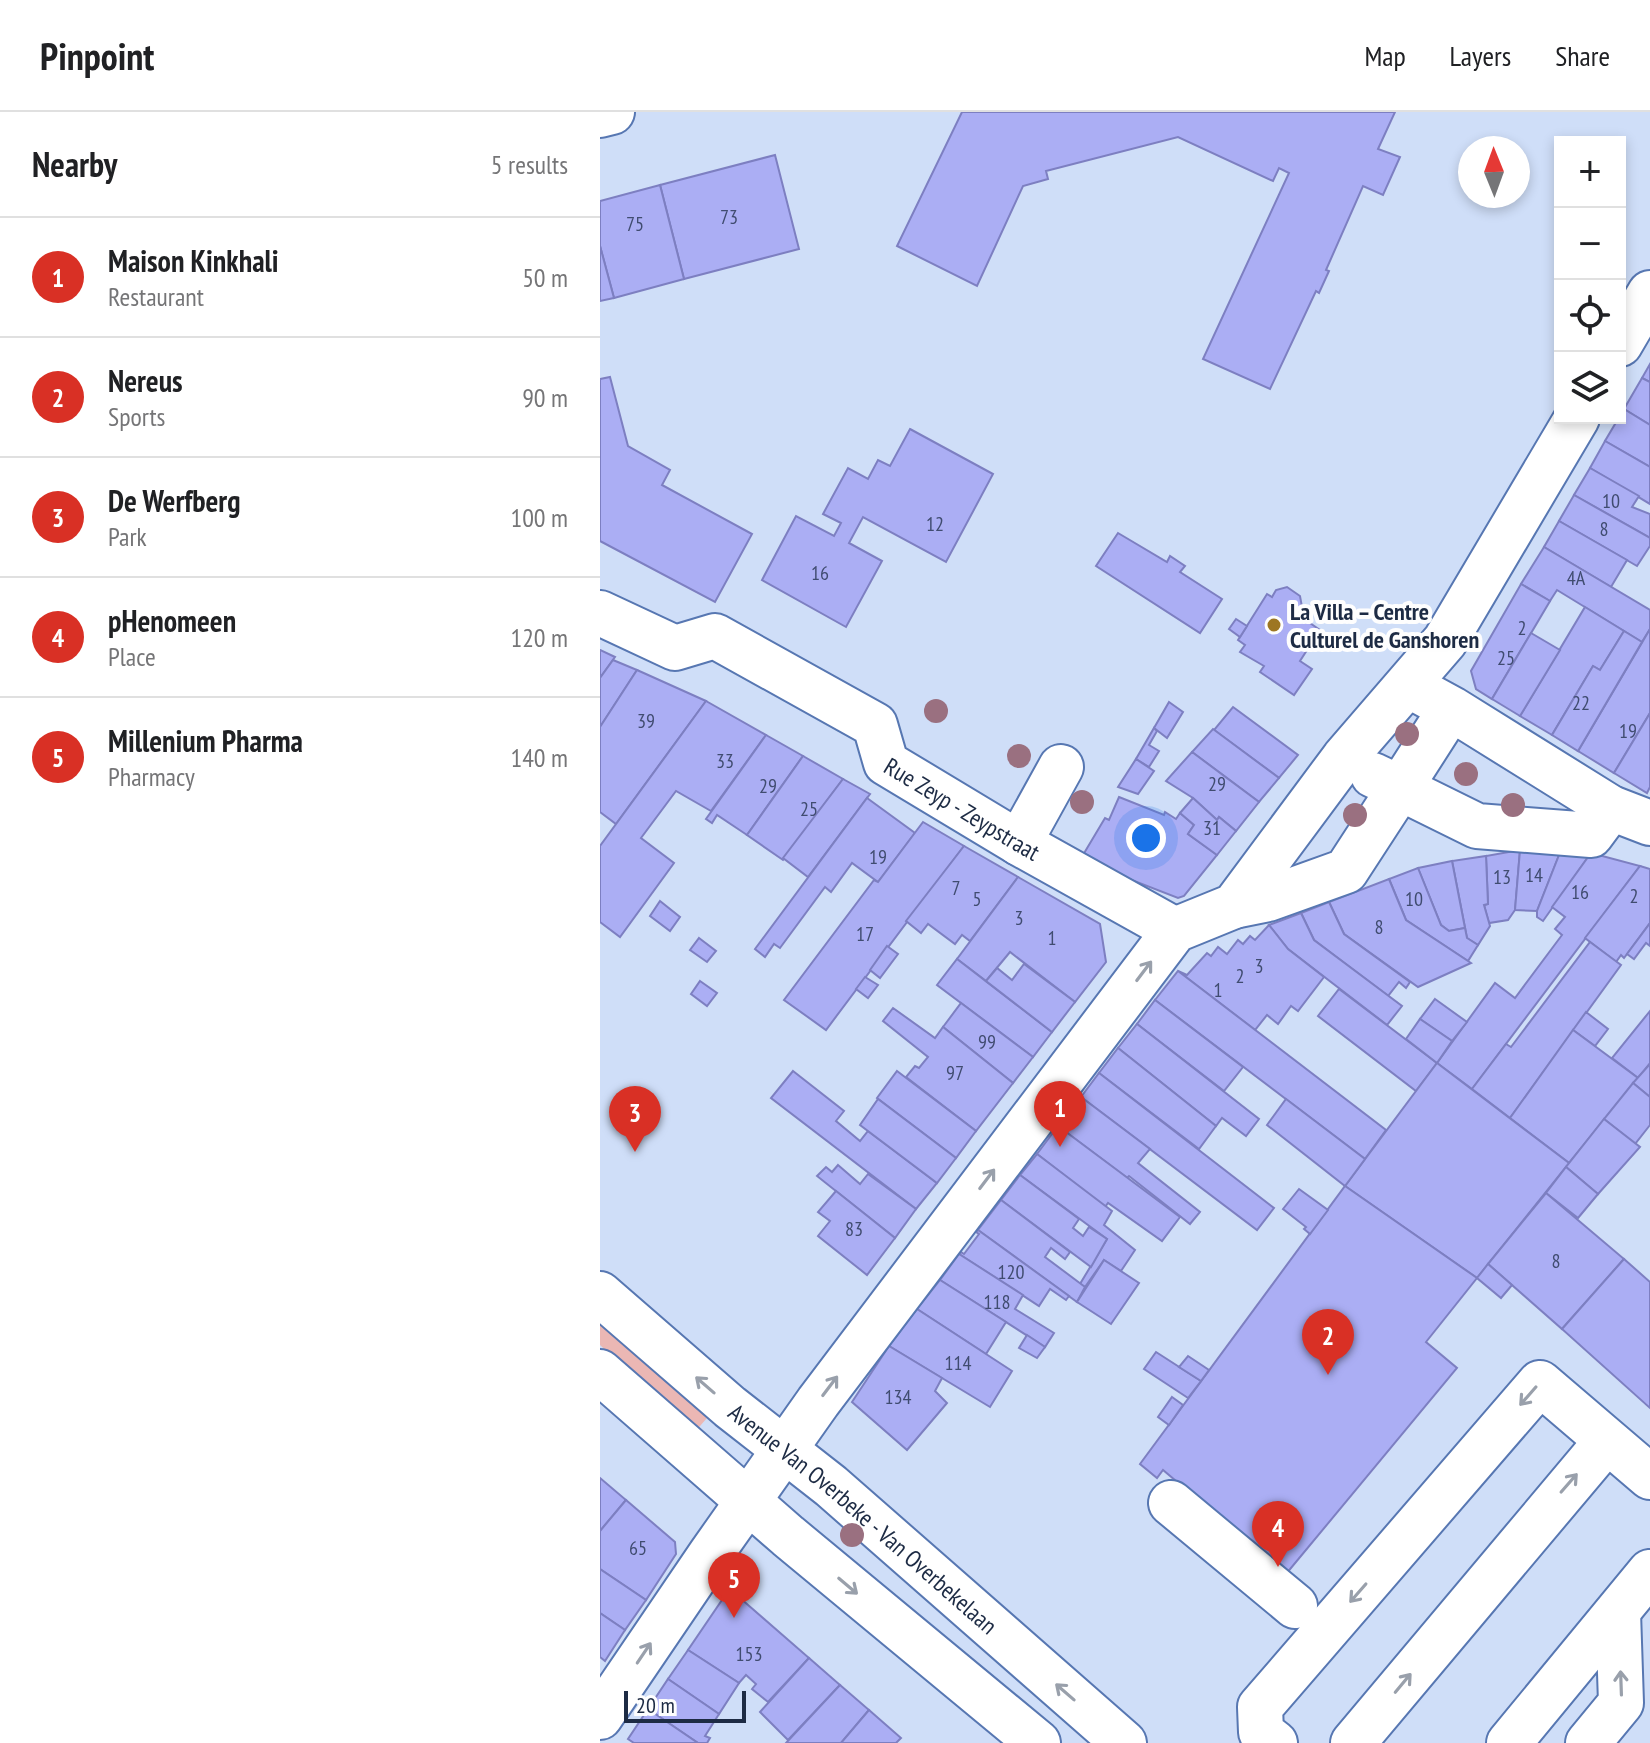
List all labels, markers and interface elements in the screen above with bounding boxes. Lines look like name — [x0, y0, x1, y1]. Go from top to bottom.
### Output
text: Pinpoint — [40, 31, 154, 80]
text: Map — [1364, 37, 1406, 74]
text: Layers — [1450, 37, 1511, 74]
text: Share — [1555, 37, 1610, 74]
north arrow — [1458, 136, 1530, 208]
map controls — [1554, 136, 1626, 424]
button: + — [1554, 136, 1626, 208]
text: Nearby — [32, 142, 117, 186]
text: 5 results — [491, 148, 568, 181]
house number: 73 — [720, 204, 738, 230]
button: − — [1554, 208, 1626, 280]
house number: 75 — [626, 211, 644, 237]
text: Maison Kinkhali — [108, 241, 279, 280]
text: 1 — [52, 261, 64, 294]
text: 50 m — [522, 261, 568, 294]
text: Restaurant — [108, 280, 204, 313]
button: locate — [1554, 280, 1626, 352]
button: layers — [1554, 352, 1626, 424]
text: Nereus — [108, 361, 183, 400]
text: 2 — [52, 381, 64, 414]
text: 90 m — [522, 381, 568, 414]
text: Sports — [108, 400, 165, 433]
text: De Werfberg — [108, 481, 240, 520]
house number: 10 — [1602, 488, 1620, 514]
text: 3 — [52, 501, 64, 534]
text: 100 m — [510, 501, 568, 534]
house number: 12 — [926, 511, 944, 537]
house number: 8 — [1600, 516, 1609, 542]
text: Park — [108, 520, 147, 553]
house number: 16 — [811, 560, 829, 586]
house number: 4A — [1567, 565, 1586, 591]
place label: La Villa – Centre Culturel de Ganshoren — [1290, 596, 1479, 655]
text: pHenomeen — [108, 601, 236, 640]
house number: 2 — [1518, 615, 1527, 641]
marker: La Villa – Centre Culturel de Ganshoren — [1265, 616, 1283, 634]
text: 4 — [52, 621, 64, 654]
text: 120 m — [510, 621, 568, 654]
text: Place — [108, 640, 156, 673]
house number: 25 — [1497, 645, 1515, 671]
house number: 22 — [1572, 690, 1590, 716]
house number: 39 — [637, 708, 655, 734]
house number: 19 — [1619, 718, 1637, 744]
text: Millenium Pharma — [108, 721, 303, 760]
text: 5 — [52, 741, 64, 774]
text: 140 m — [510, 741, 568, 774]
house number: 33 — [716, 748, 734, 774]
street label: Rue Zeyp - Zeypstraat — [879, 750, 1046, 867]
text: Pharmacy — [108, 760, 195, 793]
house number: 29 — [1208, 771, 1226, 797]
house number: 29 — [759, 773, 777, 799]
house number: 25 — [800, 796, 818, 822]
house number: 31 — [1203, 815, 1221, 841]
your location — [1126, 818, 1166, 858]
house number: 19 — [869, 844, 887, 870]
house number: 14 — [1525, 862, 1543, 888]
house number: 13 — [1493, 864, 1511, 890]
house number: 7 — [952, 875, 961, 901]
house number: 16 — [1571, 879, 1589, 905]
house number: 2 — [1630, 883, 1639, 909]
house number: 5 — [973, 886, 982, 912]
house number: 10 — [1405, 886, 1423, 912]
house number: 3 — [1015, 905, 1024, 931]
house number: 8 — [1375, 914, 1384, 940]
house number: 17 — [856, 921, 874, 947]
house number: 1 — [1048, 925, 1057, 951]
house number: 3 — [1255, 953, 1264, 979]
one-way arrow — [1135, 961, 1152, 982]
house number: 2 — [1236, 963, 1245, 989]
house number: 1 — [1214, 977, 1223, 1003]
house number: 99 — [978, 1029, 996, 1055]
house number: 97 — [946, 1060, 964, 1086]
pin: 1 — [1034, 1081, 1086, 1147]
pin: 3 — [609, 1086, 661, 1152]
one-way arrow — [978, 1168, 995, 1190]
house number: 83 — [845, 1216, 863, 1242]
house number: 8 — [1552, 1248, 1561, 1274]
house number: 120 — [998, 1259, 1025, 1285]
house number: 118 — [984, 1289, 1011, 1315]
pin: 2 — [1302, 1309, 1354, 1375]
house number: 114 — [945, 1350, 972, 1376]
one-way arrow — [695, 1376, 716, 1394]
one-way arrow — [821, 1376, 838, 1397]
house number: 134 — [885, 1384, 912, 1410]
one-way arrow — [1519, 1386, 1537, 1406]
street label: Avenue Van Overbeke - Van Overbekelaan — [723, 1396, 1004, 1641]
one-way arrow — [1560, 1473, 1578, 1494]
pin: 4 — [1252, 1501, 1304, 1567]
house number: 65 — [629, 1535, 647, 1561]
pin: 5 — [708, 1552, 760, 1618]
one-way arrow — [837, 1577, 858, 1595]
one-way arrow — [1349, 1582, 1367, 1603]
house number: 153 — [736, 1641, 763, 1667]
one-way arrow — [635, 1642, 652, 1664]
one-way arrow — [1613, 1670, 1628, 1697]
one-way arrow — [1394, 1673, 1412, 1694]
one-way arrow — [1055, 1683, 1076, 1701]
scale bar — [624, 1687, 746, 1723]
text: 20 m — [636, 1691, 675, 1719]

